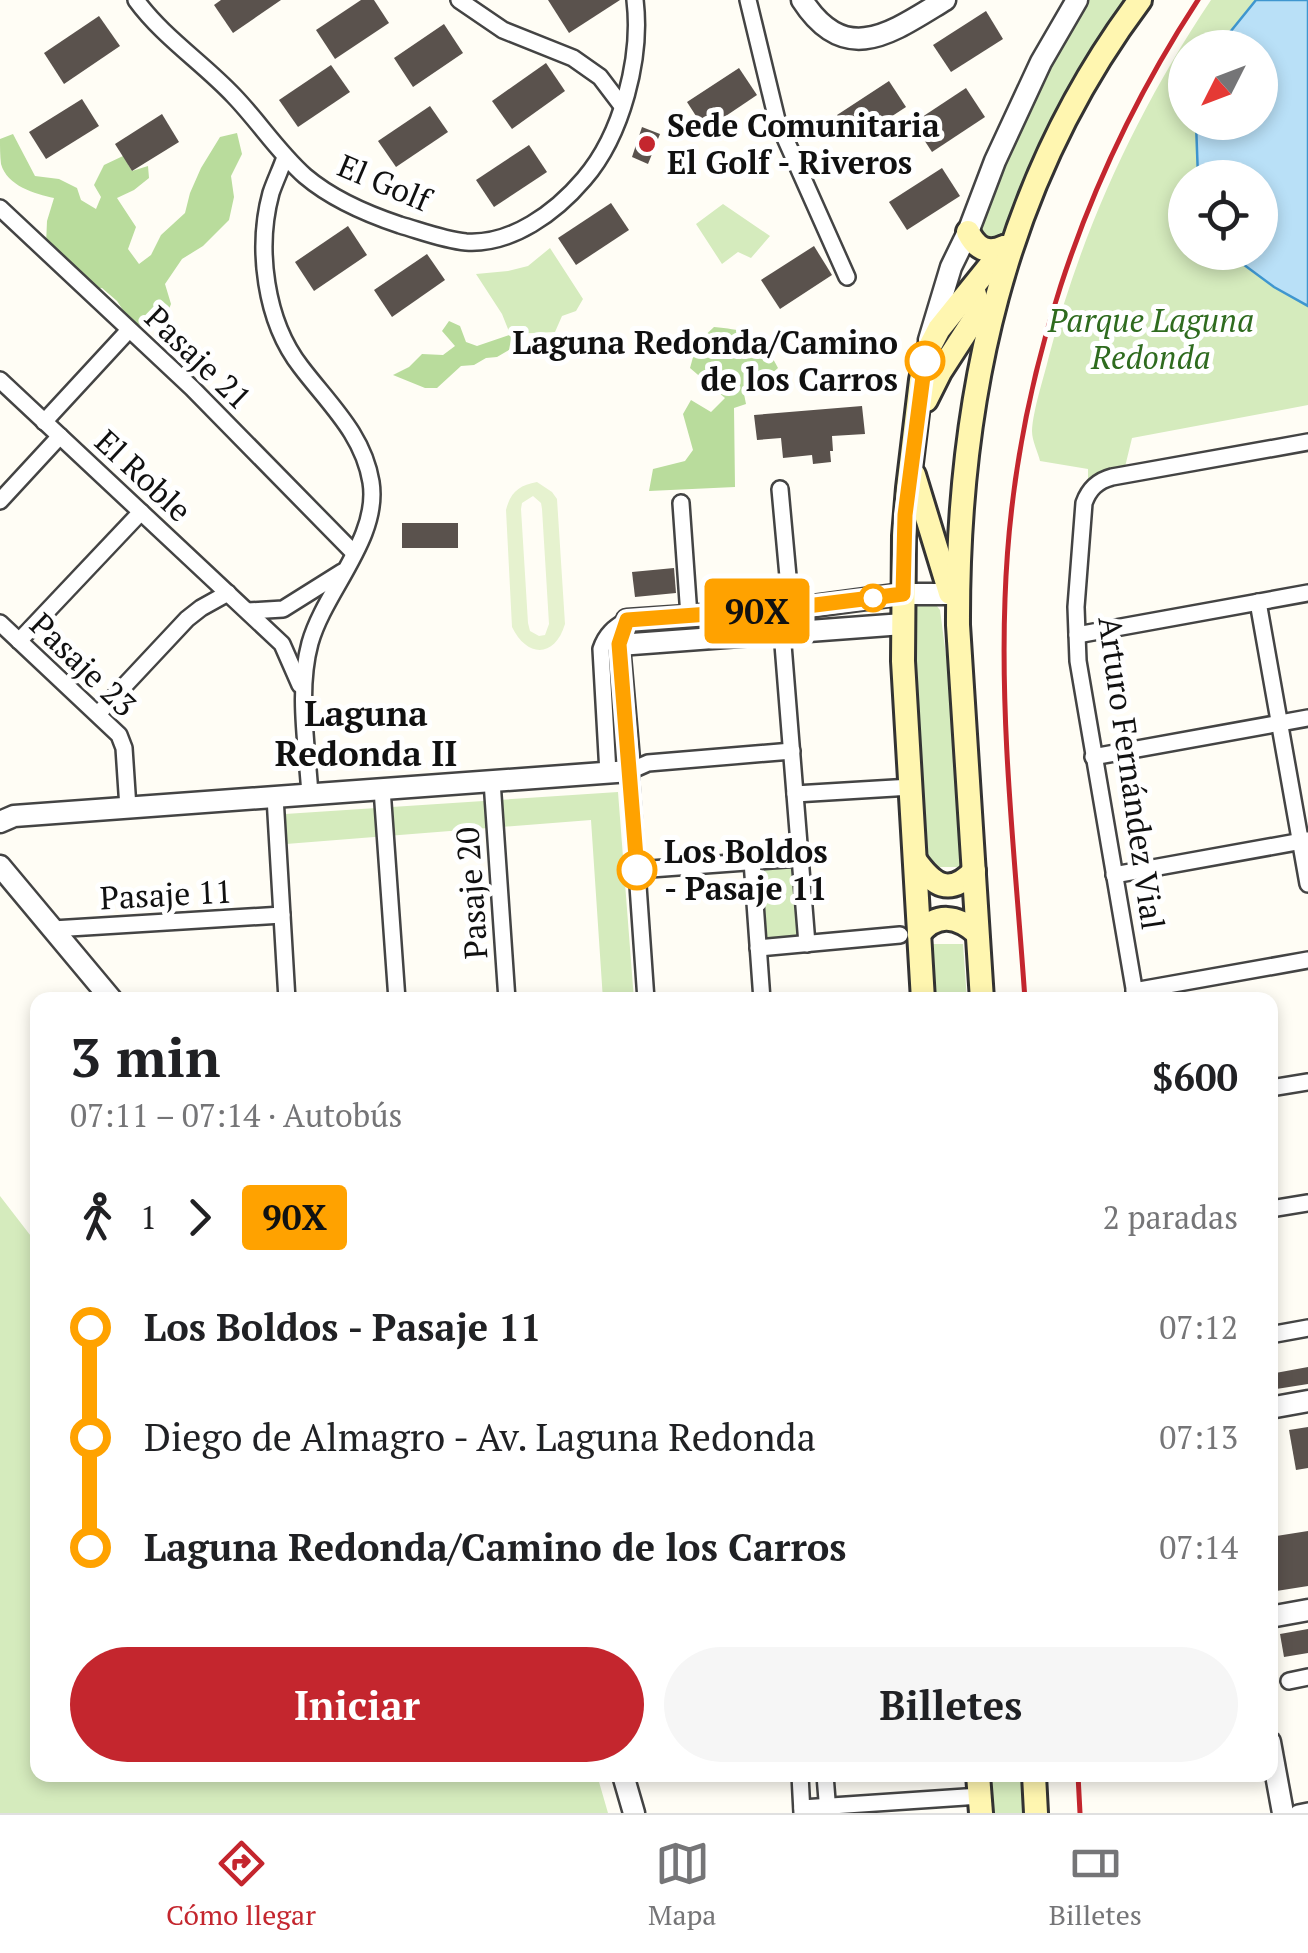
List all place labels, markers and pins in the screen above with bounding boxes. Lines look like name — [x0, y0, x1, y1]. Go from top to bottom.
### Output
place label: Sede Comunitaria El Golf - Riveros — [667, 104, 940, 183]
marker: Sede Comunitaria El Golf - Riveros — [636, 133, 658, 155]
place label: Laguna Redonda/Camino de los Carros — [512, 321, 898, 400]
marker: Laguna Redonda/Camino de los Carros — [906, 342, 944, 380]
unlabelled marker — [860, 585, 886, 611]
place label: Los Boldos - Pasaje 11 — [664, 830, 828, 909]
marker: Los Boldos - Pasaje 11 — [618, 851, 656, 889]

